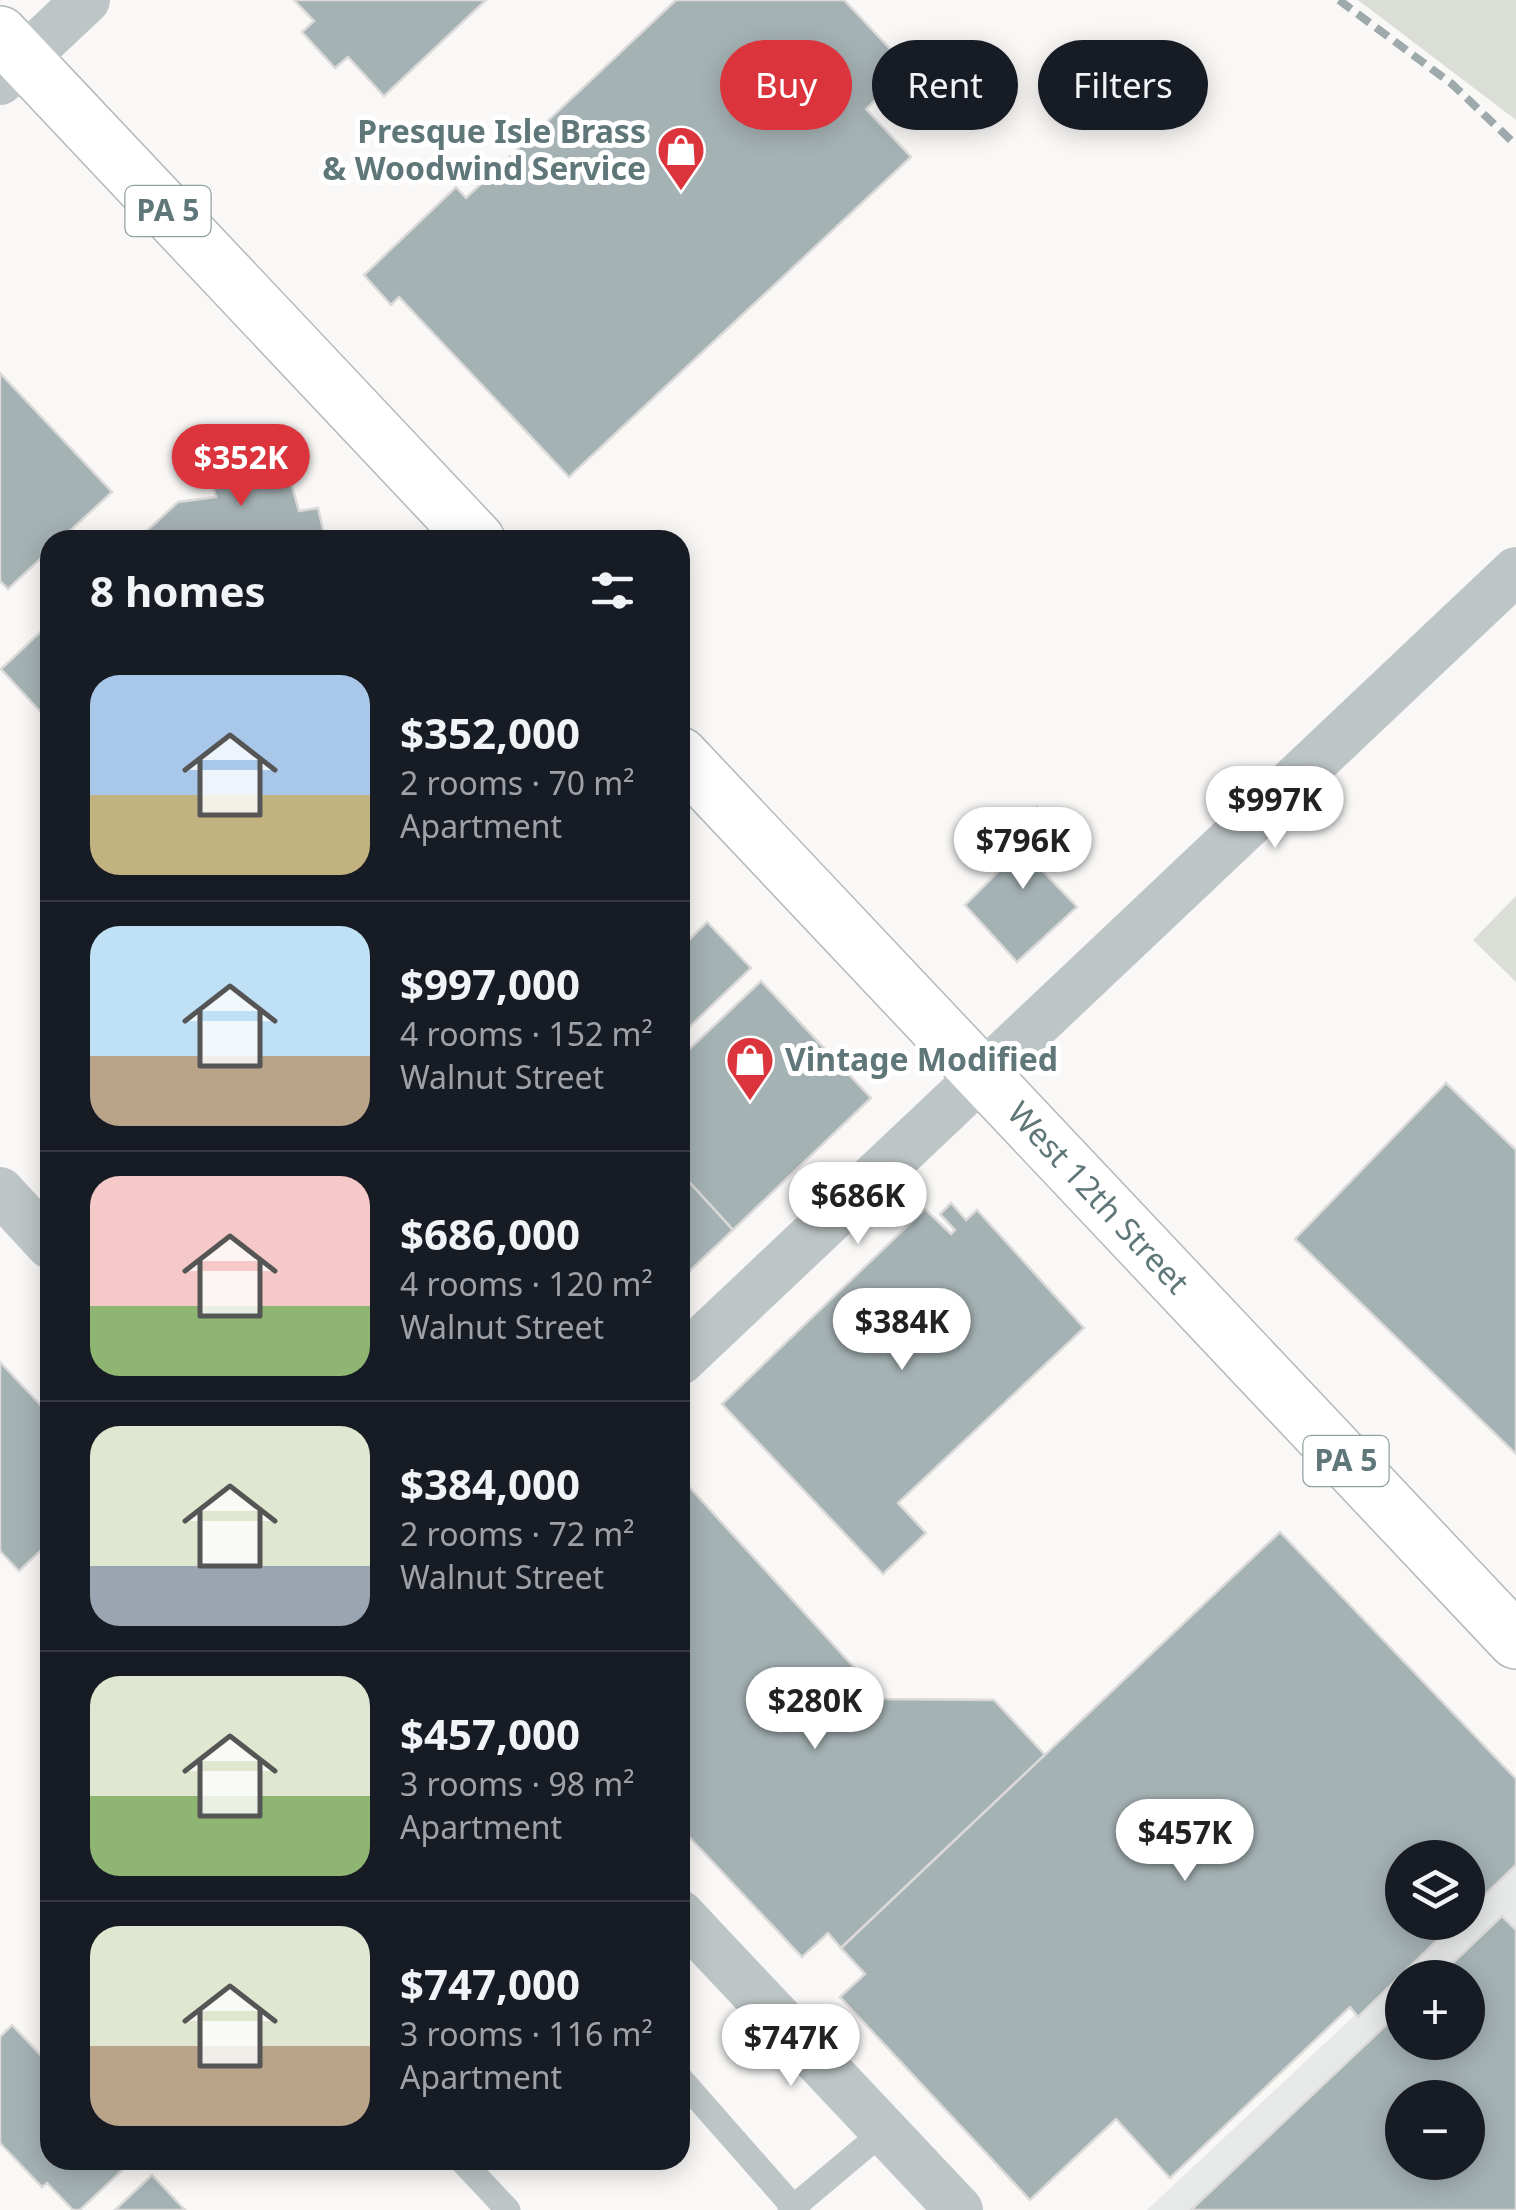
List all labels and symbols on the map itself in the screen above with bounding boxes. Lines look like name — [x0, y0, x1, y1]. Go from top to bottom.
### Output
place label: Presque Isle Brass & Woodwind Service — [322, 109, 646, 189]
shop icon: Presque Isle Brass & Woodwind Service — [655, 124, 707, 192]
road number: PA 5 — [126, 186, 210, 236]
pin: $352K — [171, 424, 311, 509]
pin: $997K — [1205, 766, 1345, 851]
pin: $796K — [953, 807, 1093, 892]
shop icon: Vintage Modified — [724, 1034, 776, 1102]
place label: Vintage Modified — [785, 1037, 1058, 1080]
street label: West 12th Street — [999, 1092, 1199, 1302]
pin: $686K — [788, 1162, 928, 1247]
pin: $384K — [832, 1288, 972, 1373]
road number: PA 5 — [1304, 1436, 1388, 1486]
pin: $280K — [745, 1667, 885, 1752]
pin: $457K — [1115, 1799, 1255, 1884]
pin: $747K — [721, 2004, 861, 2089]

